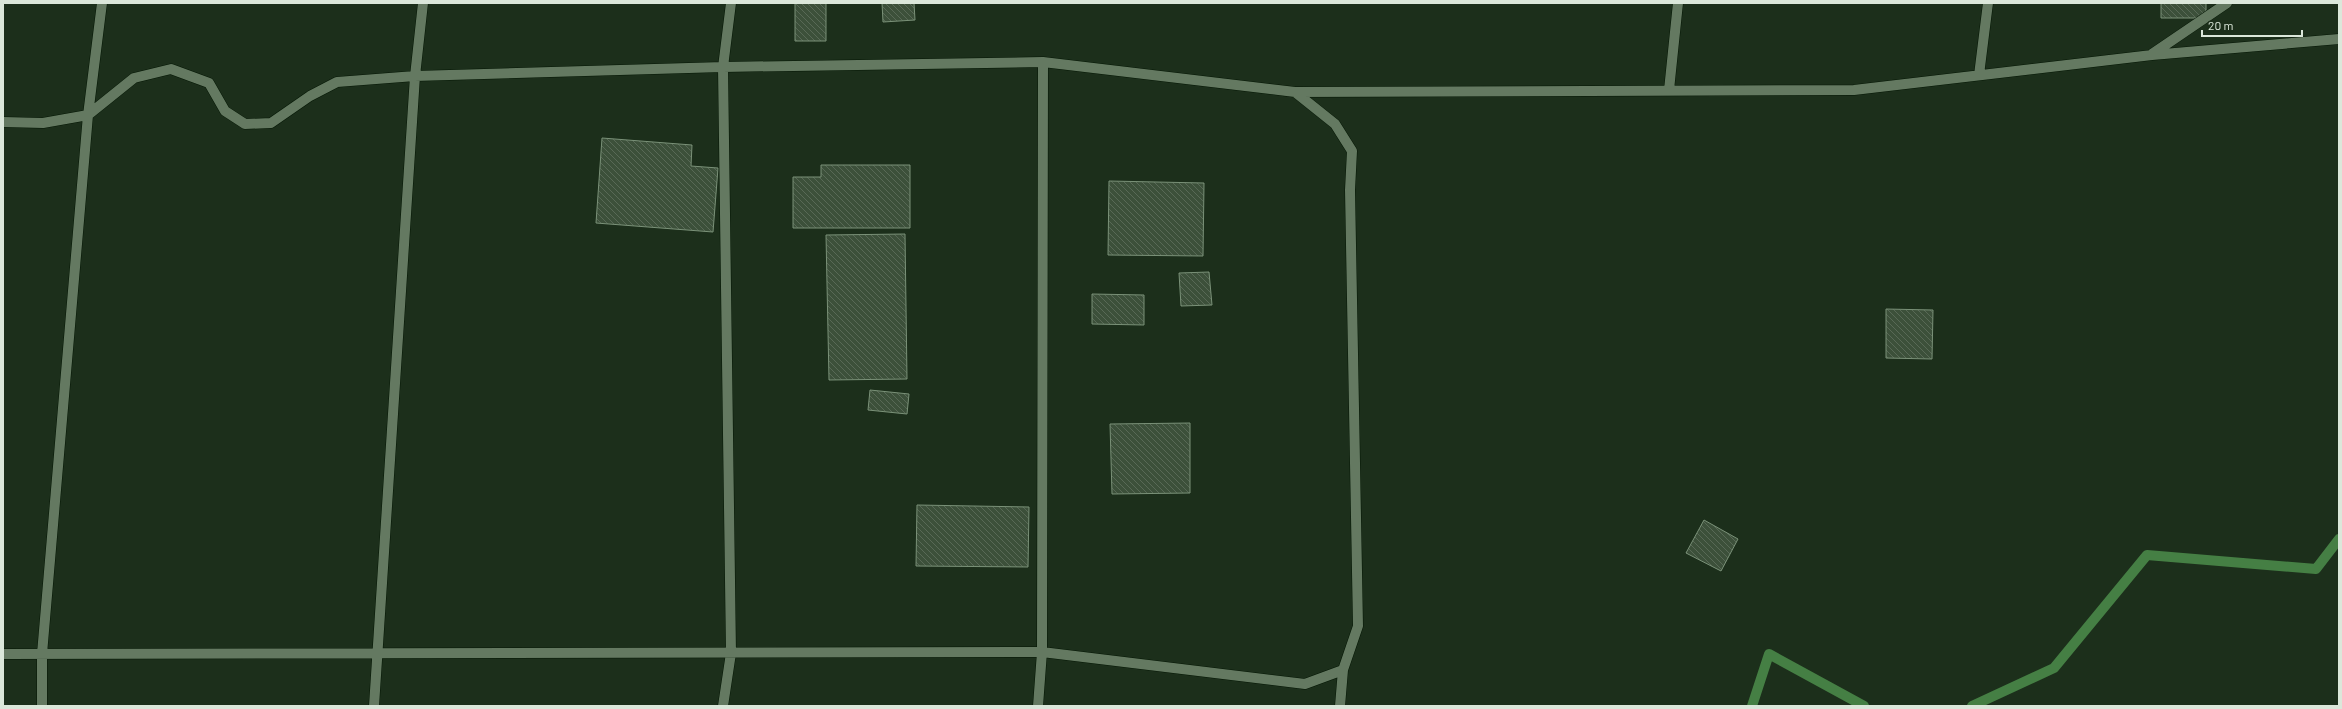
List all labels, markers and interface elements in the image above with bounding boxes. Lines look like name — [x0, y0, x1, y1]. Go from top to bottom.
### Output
scale bar — [2202, 12, 2302, 38]
text: 20 m — [2208, 18, 2234, 32]

